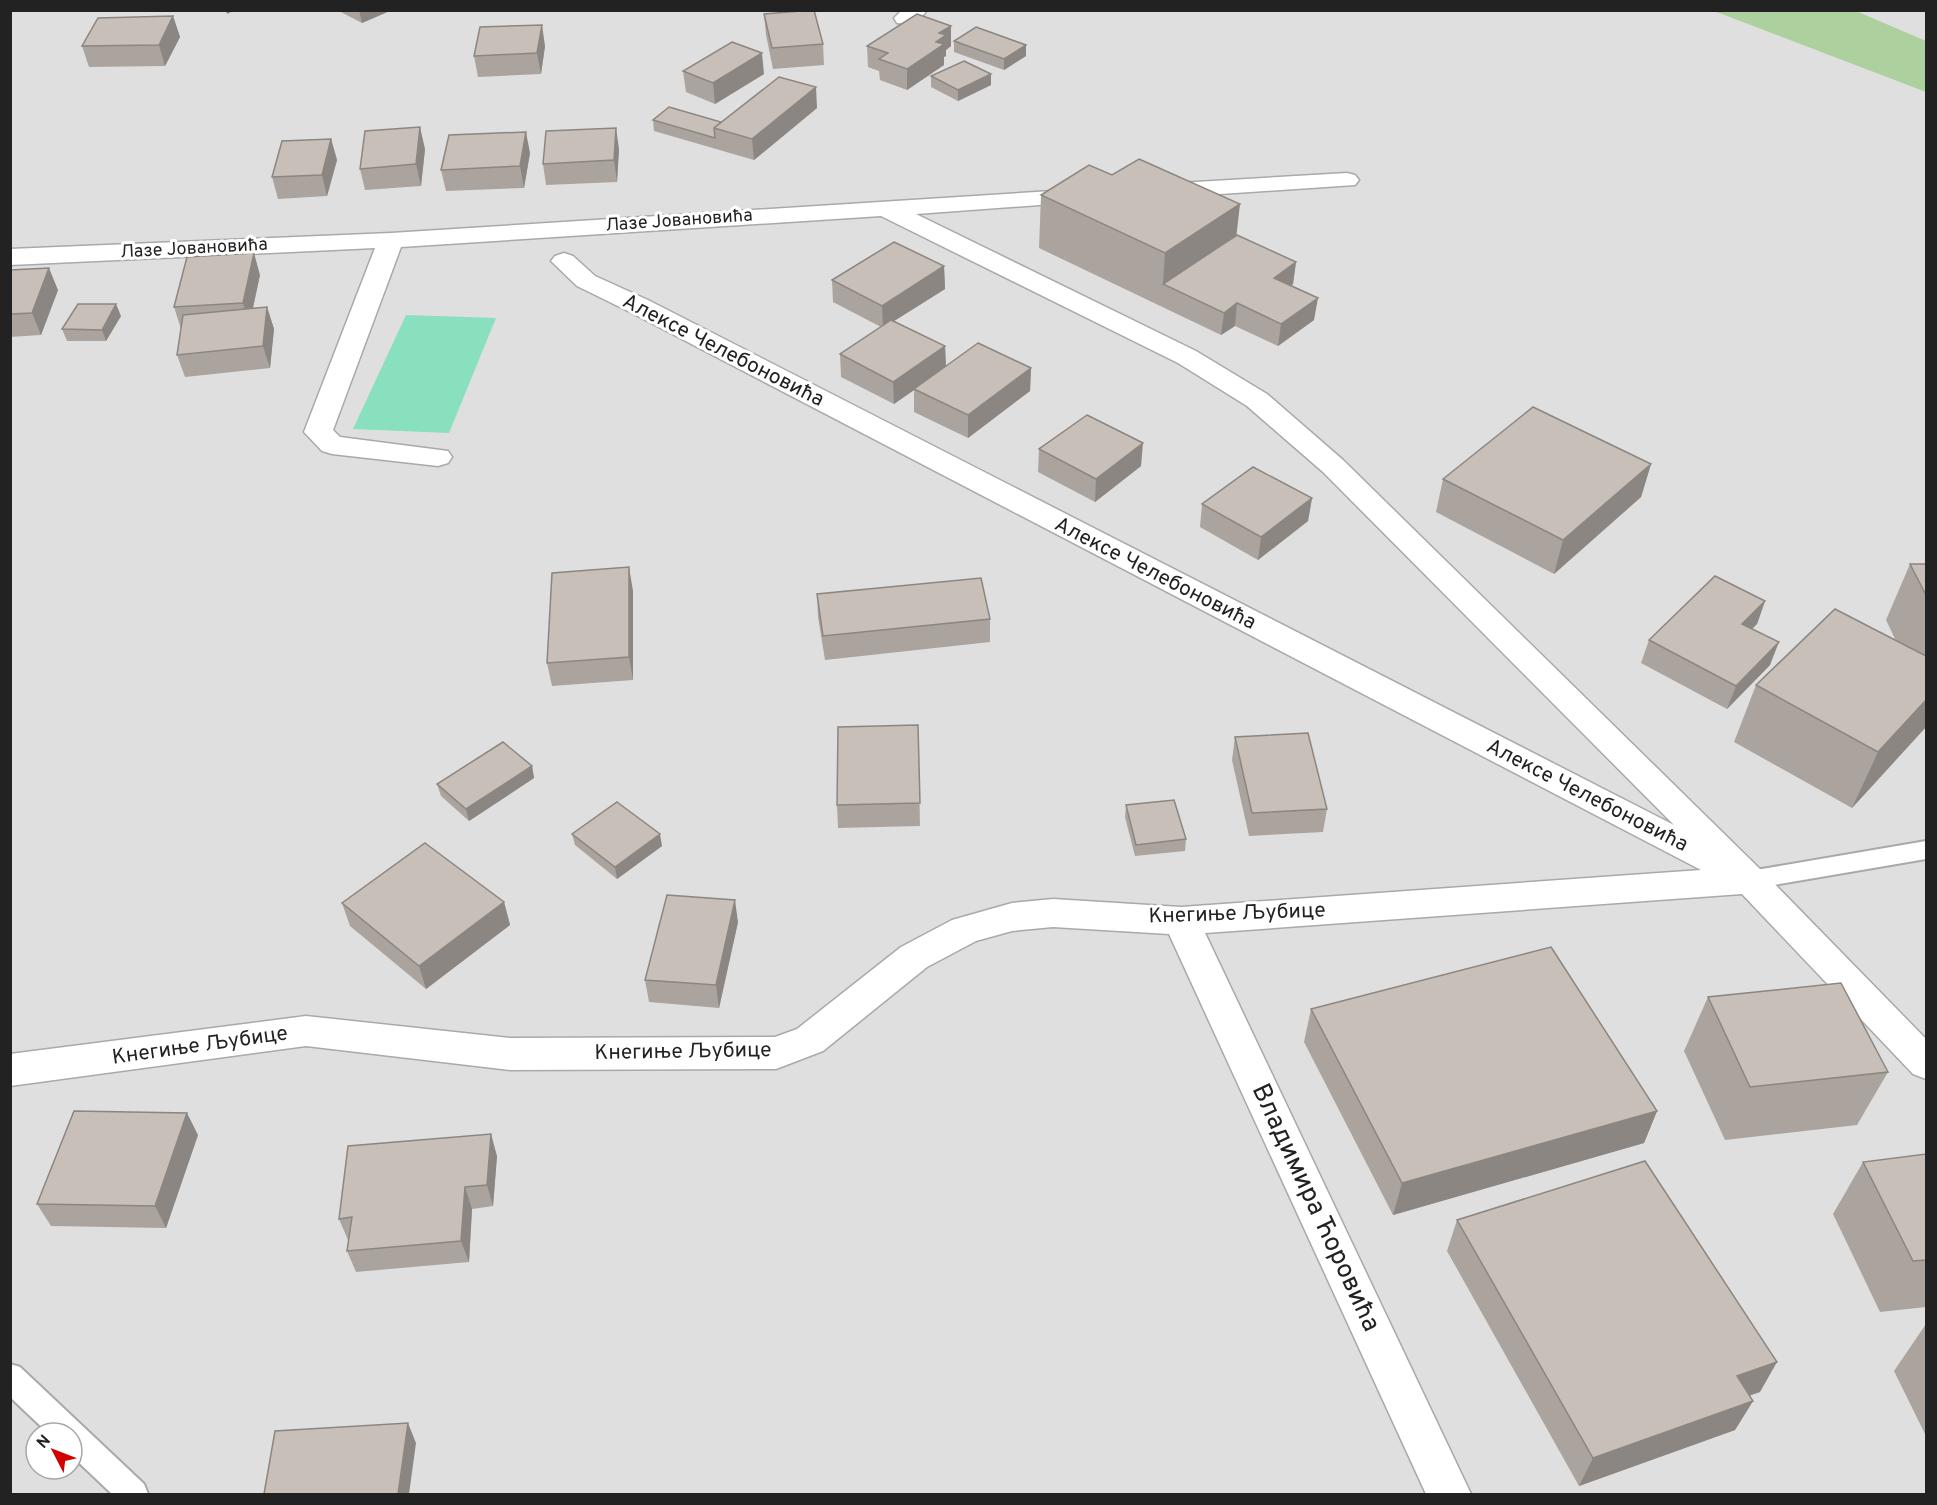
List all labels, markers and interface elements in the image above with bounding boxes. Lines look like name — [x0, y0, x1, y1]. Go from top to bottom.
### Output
street label: Лазе Јовановића — [605, 204, 753, 238]
street label: Лазе Јовановића — [120, 234, 268, 264]
street label: Алексе Челебоновића — [618, 288, 828, 414]
street label: Алексе Челебоновића — [1050, 511, 1260, 637]
street label: Алексе Челебоновића — [1482, 733, 1692, 859]
street label: Кнегиње Љубице — [1148, 897, 1326, 931]
street label: Кнегиње Љубице — [110, 1020, 290, 1072]
street label: Кнегиње Љубице — [594, 1037, 772, 1067]
street label: Владимира Ћоровића — [1243, 1079, 1387, 1337]
north arrow — [24, 1421, 84, 1481]
text: N — [33, 1431, 56, 1453]

